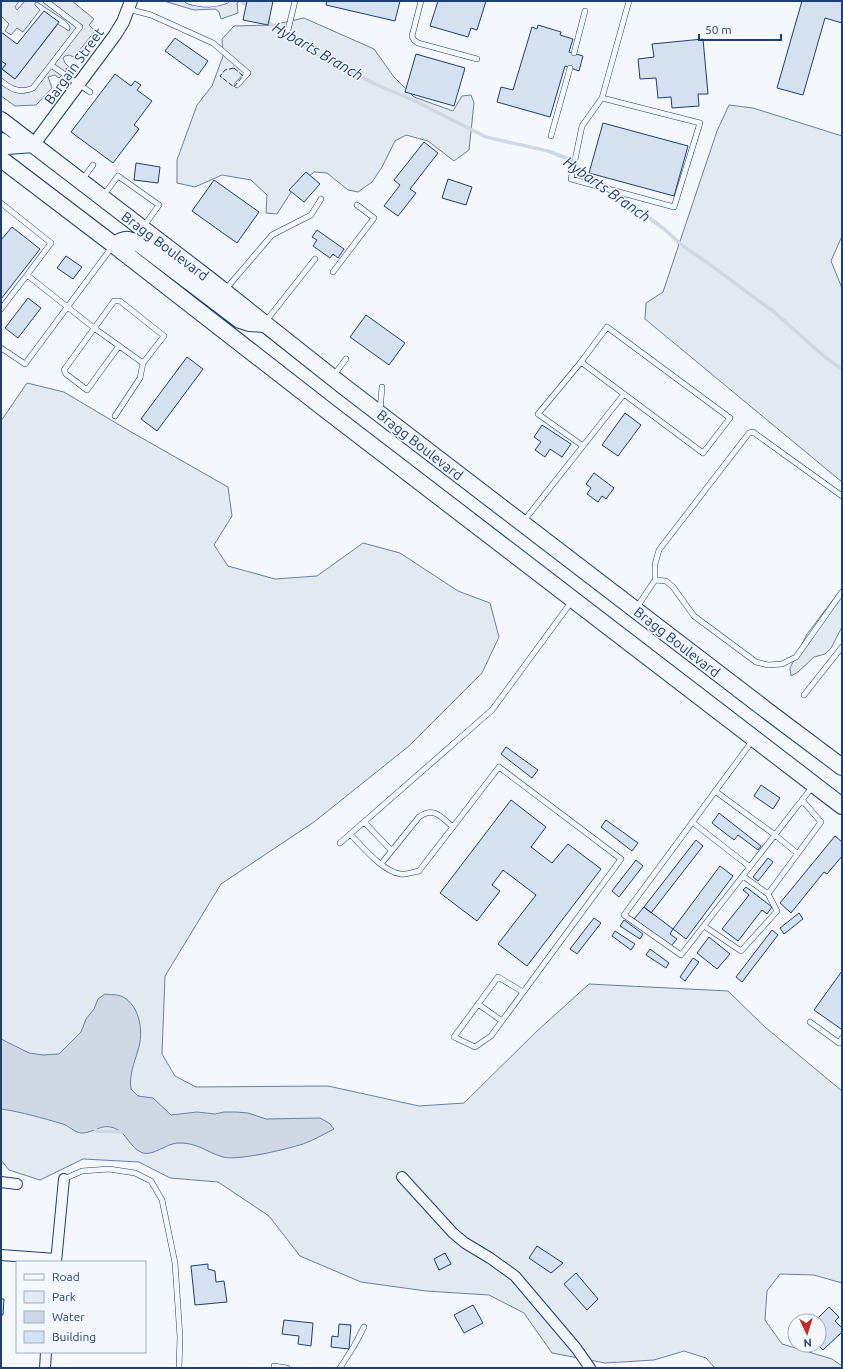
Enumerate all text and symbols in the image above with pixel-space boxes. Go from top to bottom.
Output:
scale bar [699,16,781,42]
water label: Hybarts Branch [270,18,366,84]
text: 50 m [705,23,732,36]
street label: Bargain Street [41,24,107,107]
water label: Hybarts Branch [560,153,654,225]
street label: Bragg Boulevard [118,208,212,284]
street label: Bragg Boulevard [374,406,466,484]
street label: Bragg Boulevard [631,603,723,681]
legend [16,1261,146,1353]
text: Road [52,1270,80,1283]
text: Park [52,1290,76,1303]
text: Water [52,1310,85,1323]
north arrow [787,1313,827,1353]
text: Building [52,1330,96,1343]
text: N [803,1337,812,1349]

